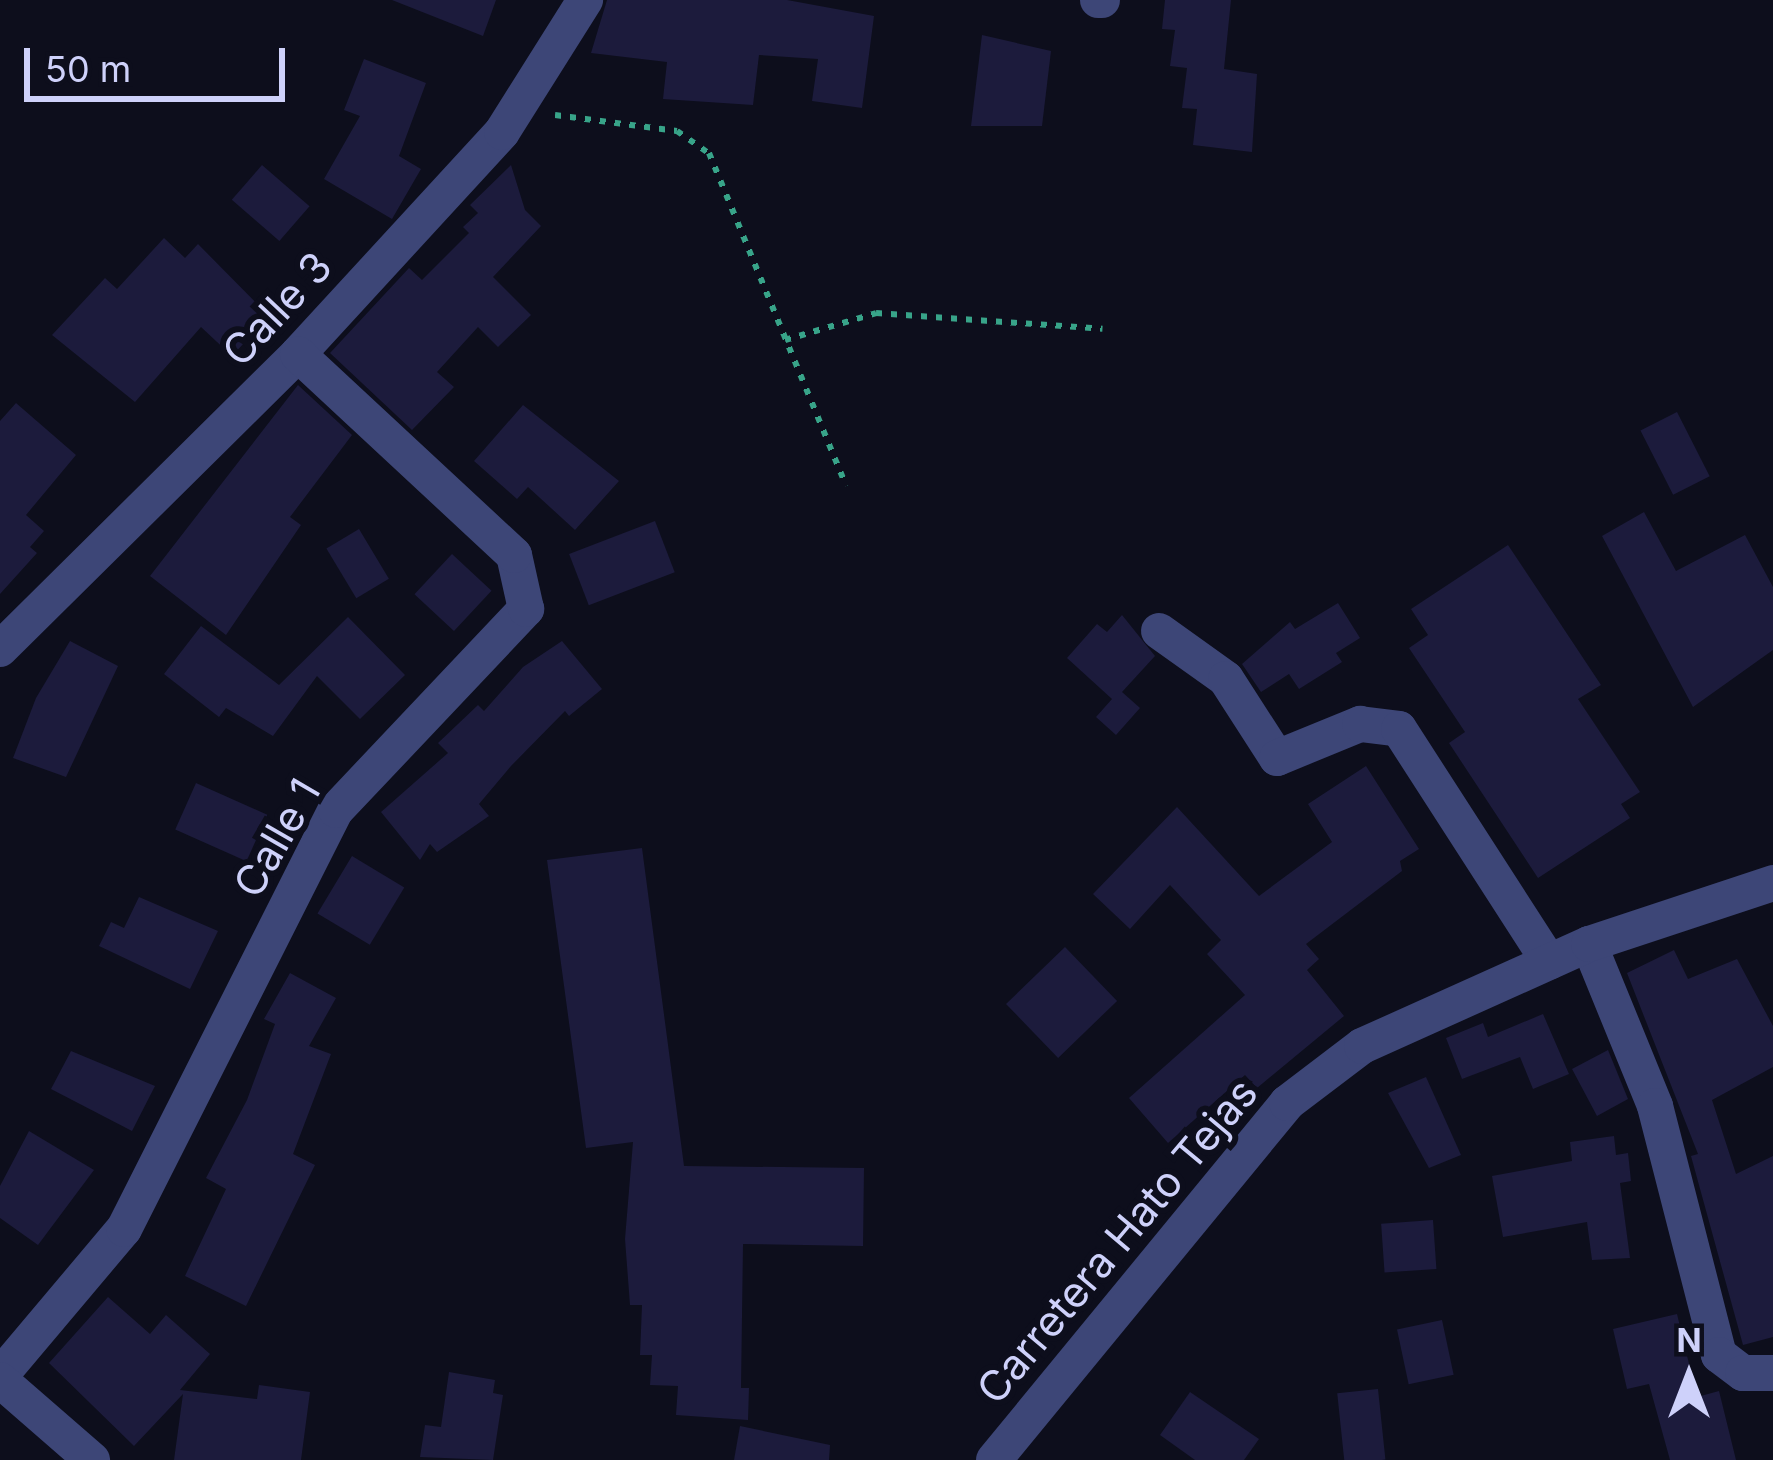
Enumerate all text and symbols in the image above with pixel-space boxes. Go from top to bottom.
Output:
scale bar [30,24,291,98]
text: 50 m [45,47,131,91]
street label: Calle 3 [212,242,342,376]
street label: Calle 1 [223,770,331,906]
street label: Carretera Hato Tejas [966,1068,1268,1414]
north arrow [1629,1316,1749,1436]
text: N [1676,1320,1702,1360]

